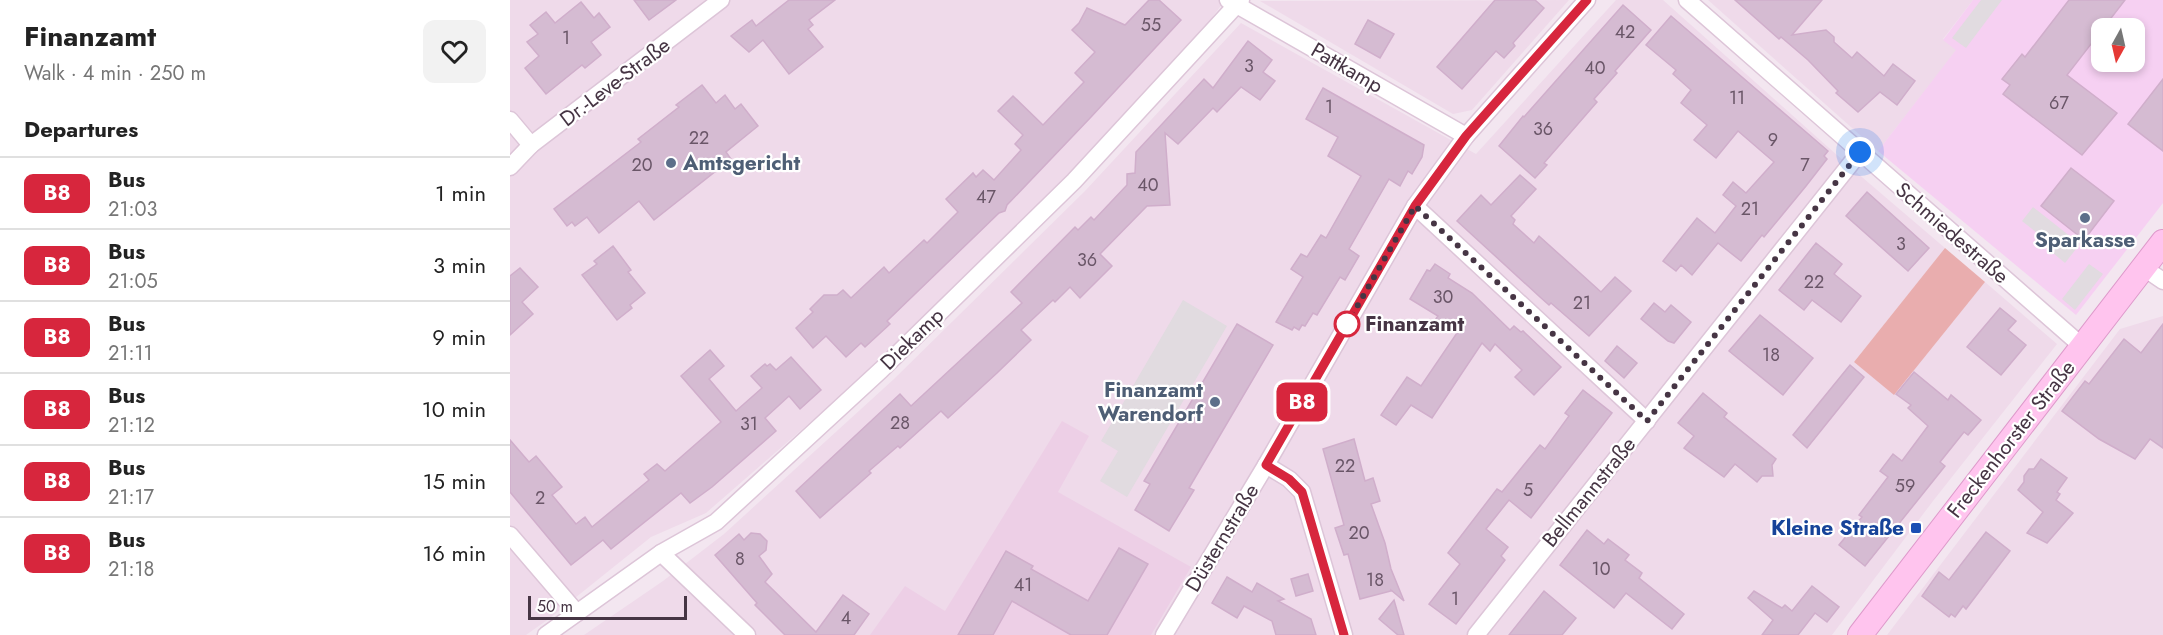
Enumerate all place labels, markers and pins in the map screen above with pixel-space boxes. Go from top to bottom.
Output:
place label: Amtsgericht [682,148,801,178]
marker: Amtsgericht [664,156,678,170]
marker: Sparkasse [2078,211,2092,225]
place label: Sparkasse [2035,225,2135,255]
place label: Finanzamt [1365,309,1464,339]
marker: Finanzamt [1334,311,1360,337]
place label: Finanzamt Warendorf [1098,375,1204,429]
marker: Finanzamt Warendorf [1208,395,1222,409]
place label: Kleine Straße [1771,513,1904,543]
marker: Kleine Straße [1909,521,1923,535]

